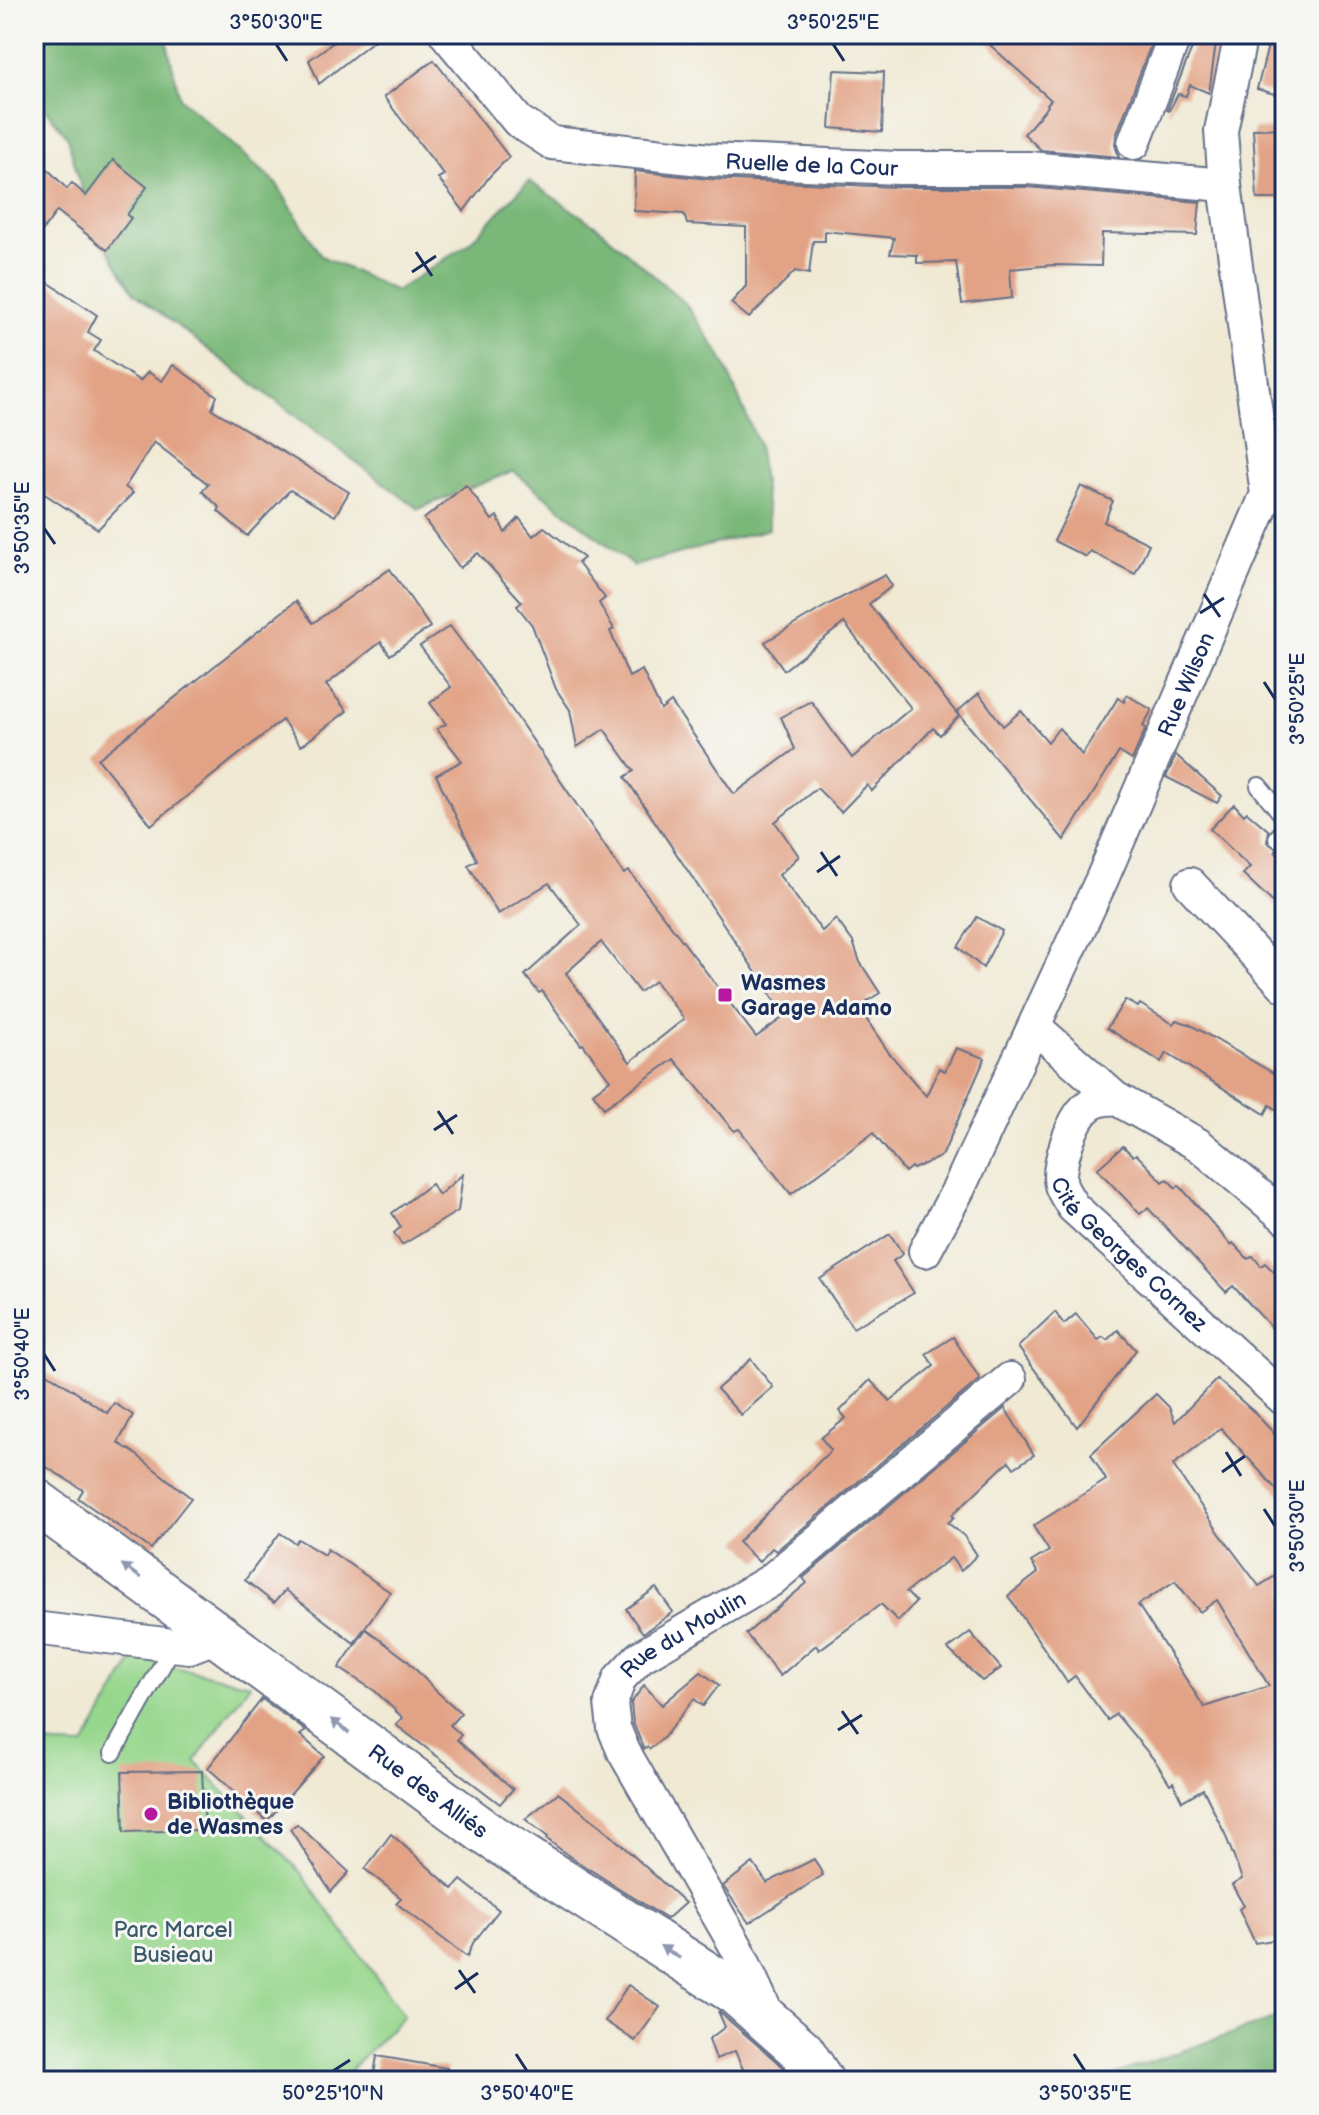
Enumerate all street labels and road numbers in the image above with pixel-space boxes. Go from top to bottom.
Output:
street label: Ruelle de la Cour [725,149,899,183]
street label: Rue Wilson [1153,629,1221,741]
street label: Cité Georges Cornez [1044,1174,1213,1338]
street label: Rue du Moulin [615,1586,751,1684]
street label: Rue des Alliés [362,1739,493,1845]

